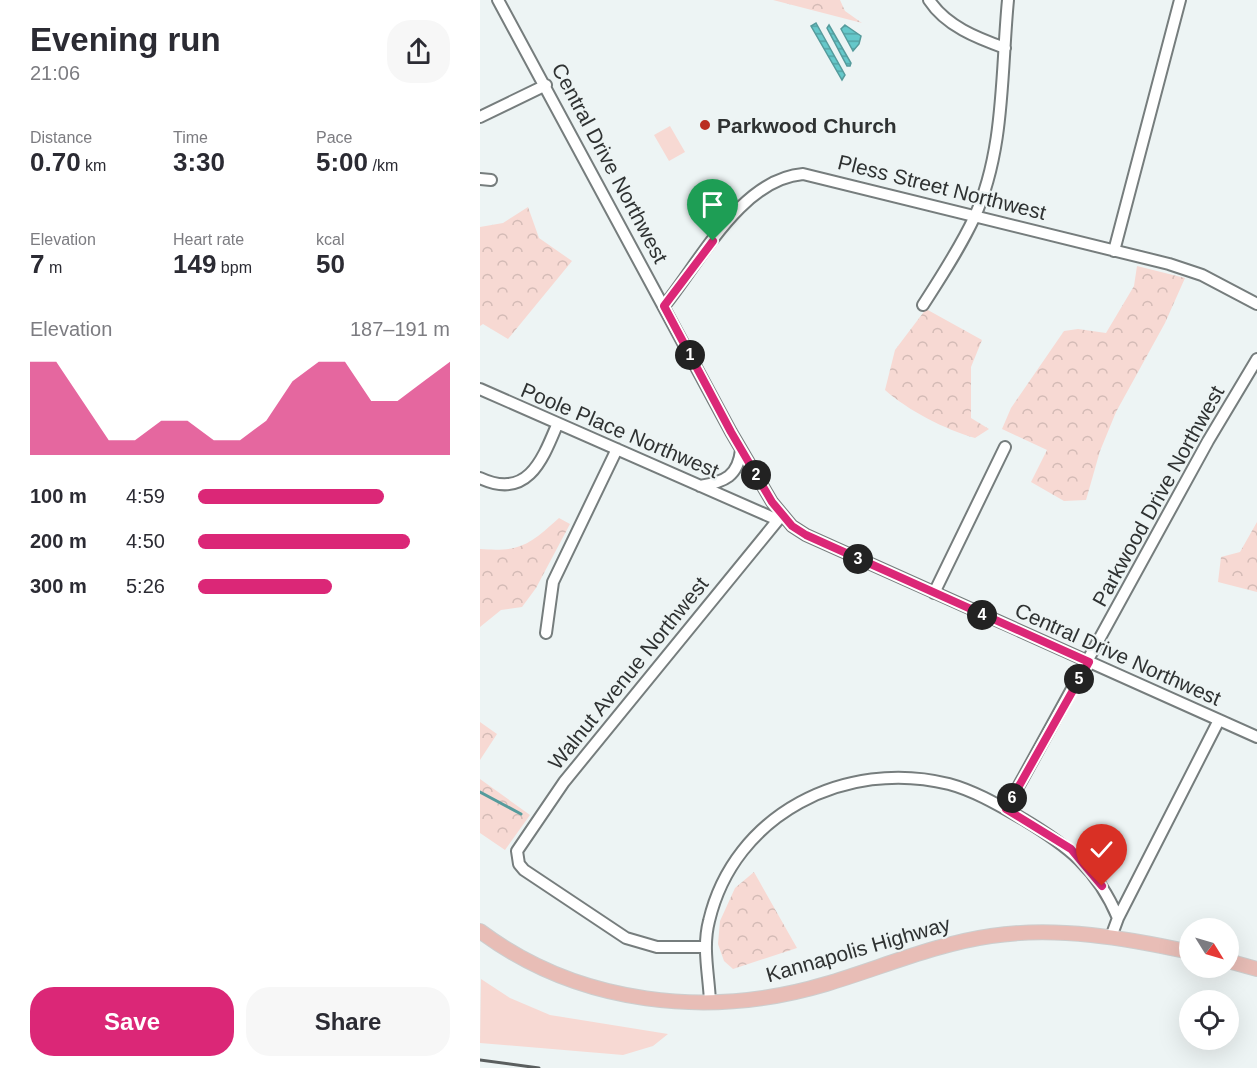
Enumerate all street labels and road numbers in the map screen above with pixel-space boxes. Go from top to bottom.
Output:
street label: Central Drive Northwest [548,59,673,267]
street label: Pless Street Northwest [836,150,1049,224]
street label: Poole Place Northwest [518,378,722,482]
street label: Parkwood Drive Northwest [1088,382,1228,610]
street label: Walnut Avenue Northwest [543,572,713,774]
street label: Central Drive Northwest [1012,598,1225,710]
street label: Kannapolis Highway [763,912,953,986]

